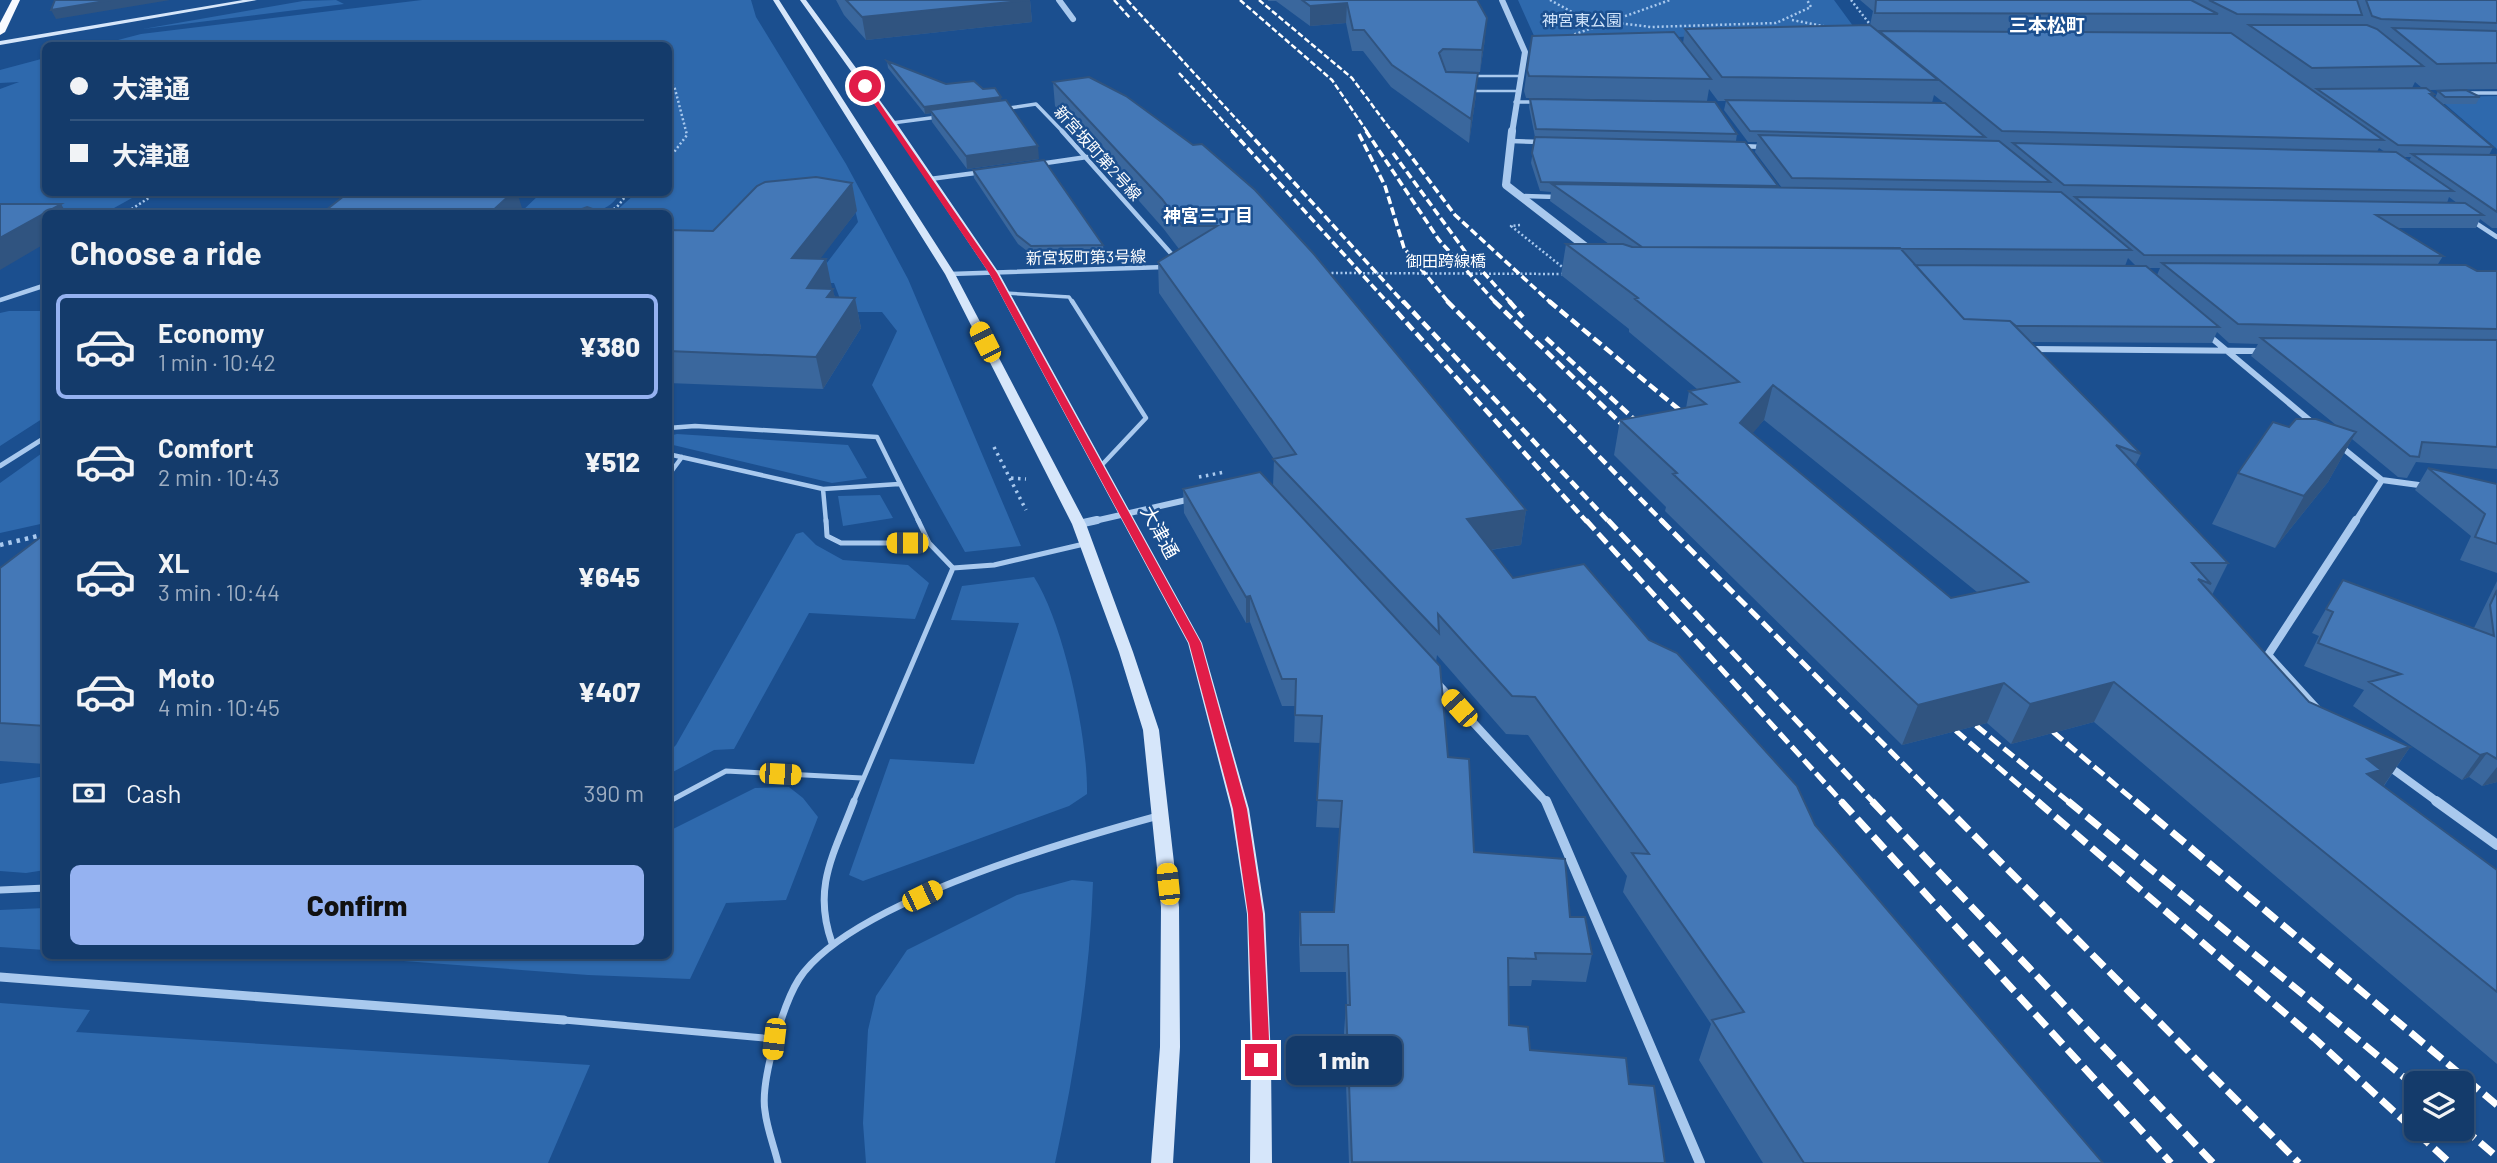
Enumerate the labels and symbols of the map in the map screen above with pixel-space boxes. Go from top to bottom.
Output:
park label: 神宮東公園 [1542,10,1622,29]
district label: 三本松町 [2009,13,2085,36]
route start [849,70,881,102]
street label: 新宮坂町第2号線 [1051,102,1146,204]
district label: 神宮三丁目 [1163,204,1253,226]
street label: 新宮坂町第3号線 [1026,246,1146,267]
street label: 御田跨線橋 [1406,251,1486,270]
car [967,319,1004,365]
street label: 大津通 [1137,501,1184,562]
car [887,533,929,554]
car [1438,685,1481,731]
car [759,762,802,786]
car [1156,862,1181,906]
car [899,877,946,915]
car [762,1017,787,1061]
callout: 1 min [1286,1036,1401,1084]
route end [1245,1044,1277,1076]

